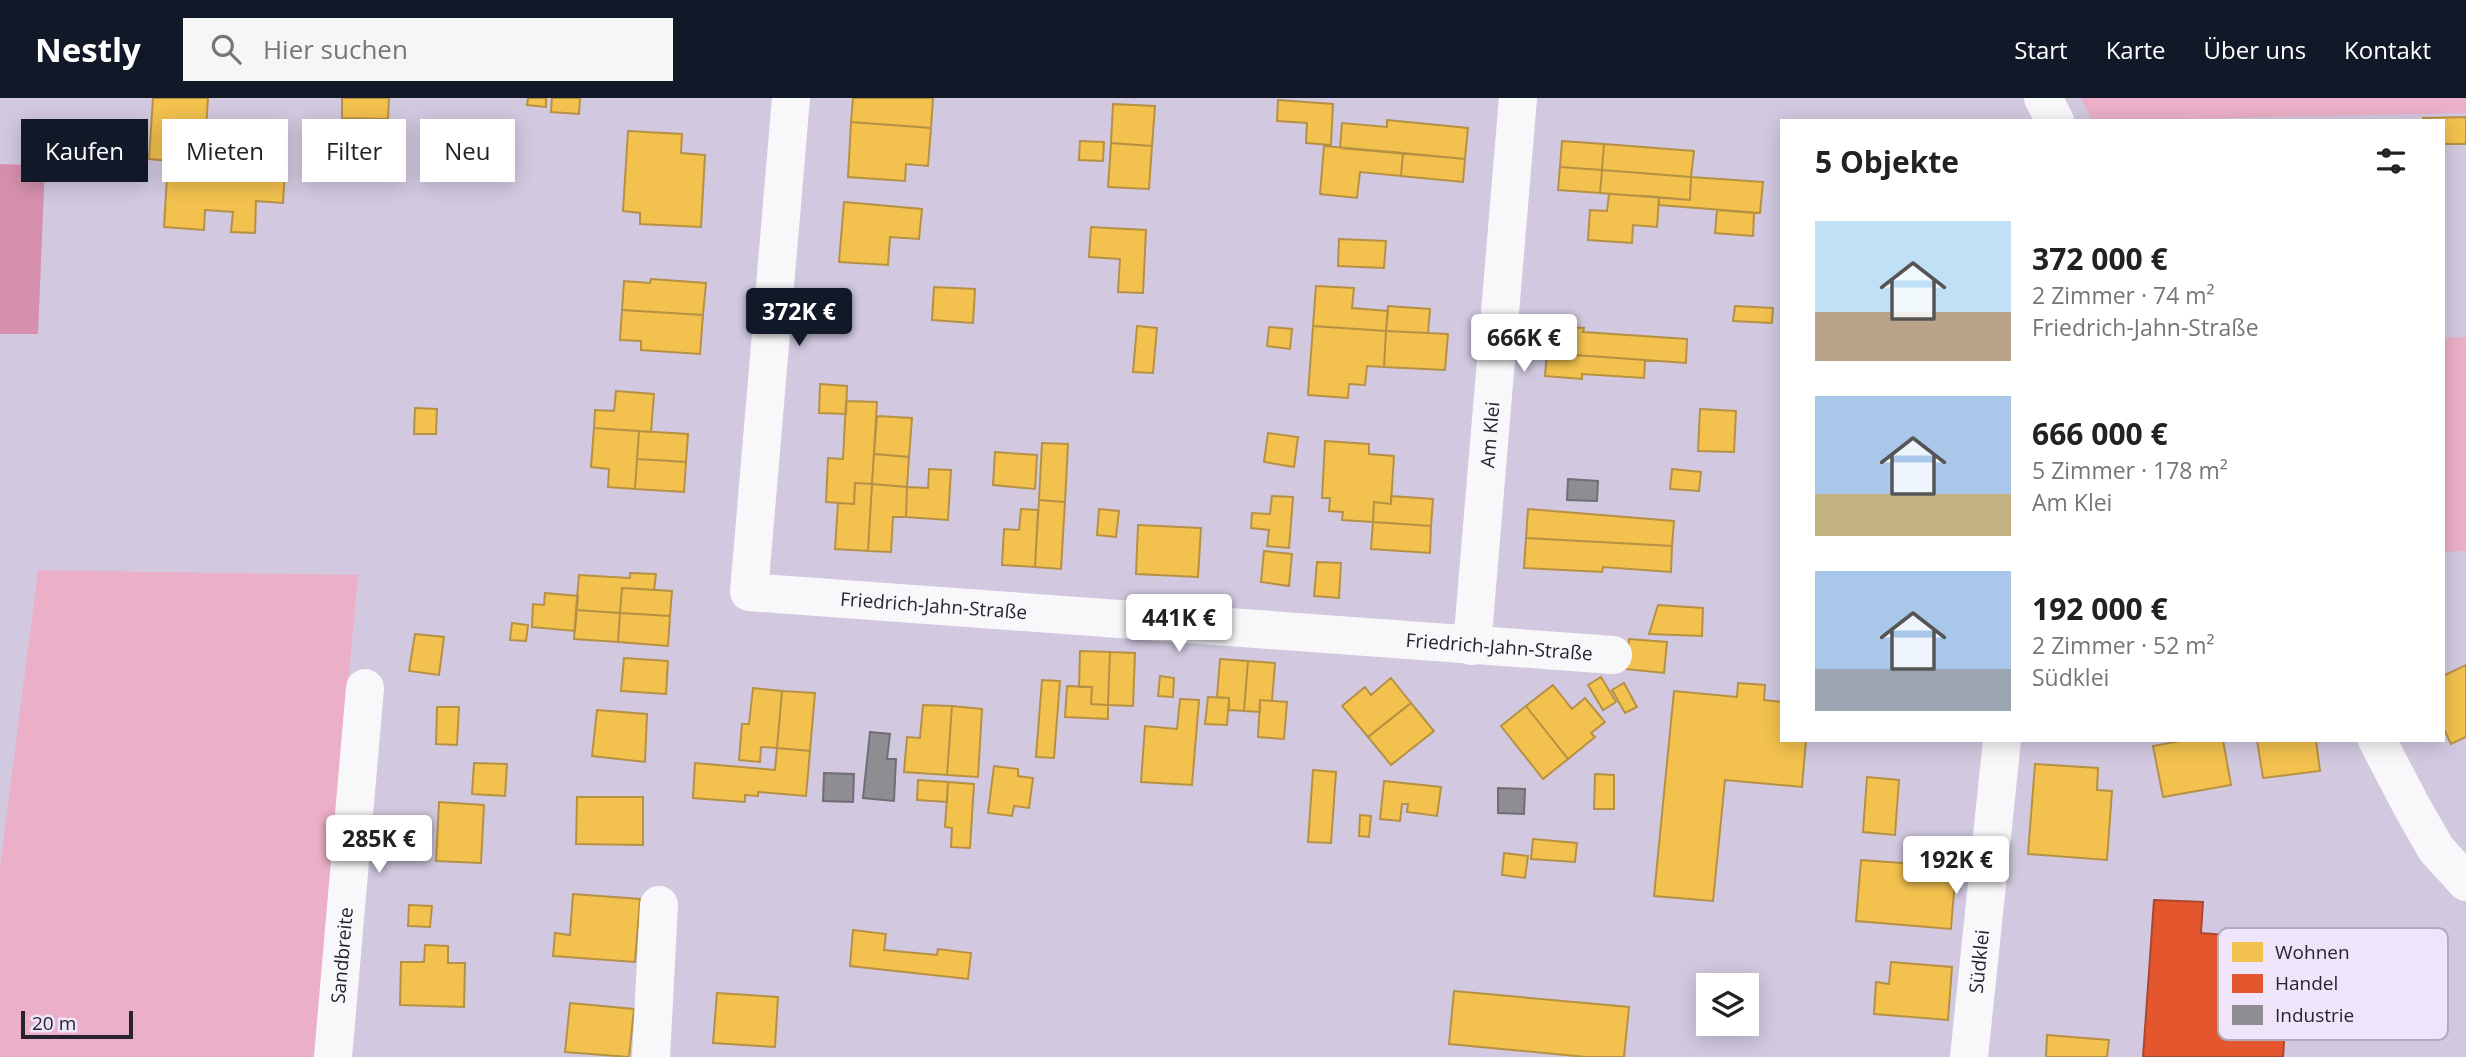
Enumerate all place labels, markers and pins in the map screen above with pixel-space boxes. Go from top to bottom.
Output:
pin: 372K € [742,288,856,348]
pin: 666K € [1467,314,1581,374]
pin: 441K € [1122,594,1236,654]
pin: 285K € [322,816,436,875]
pin: 192K € [1899,836,2013,896]

